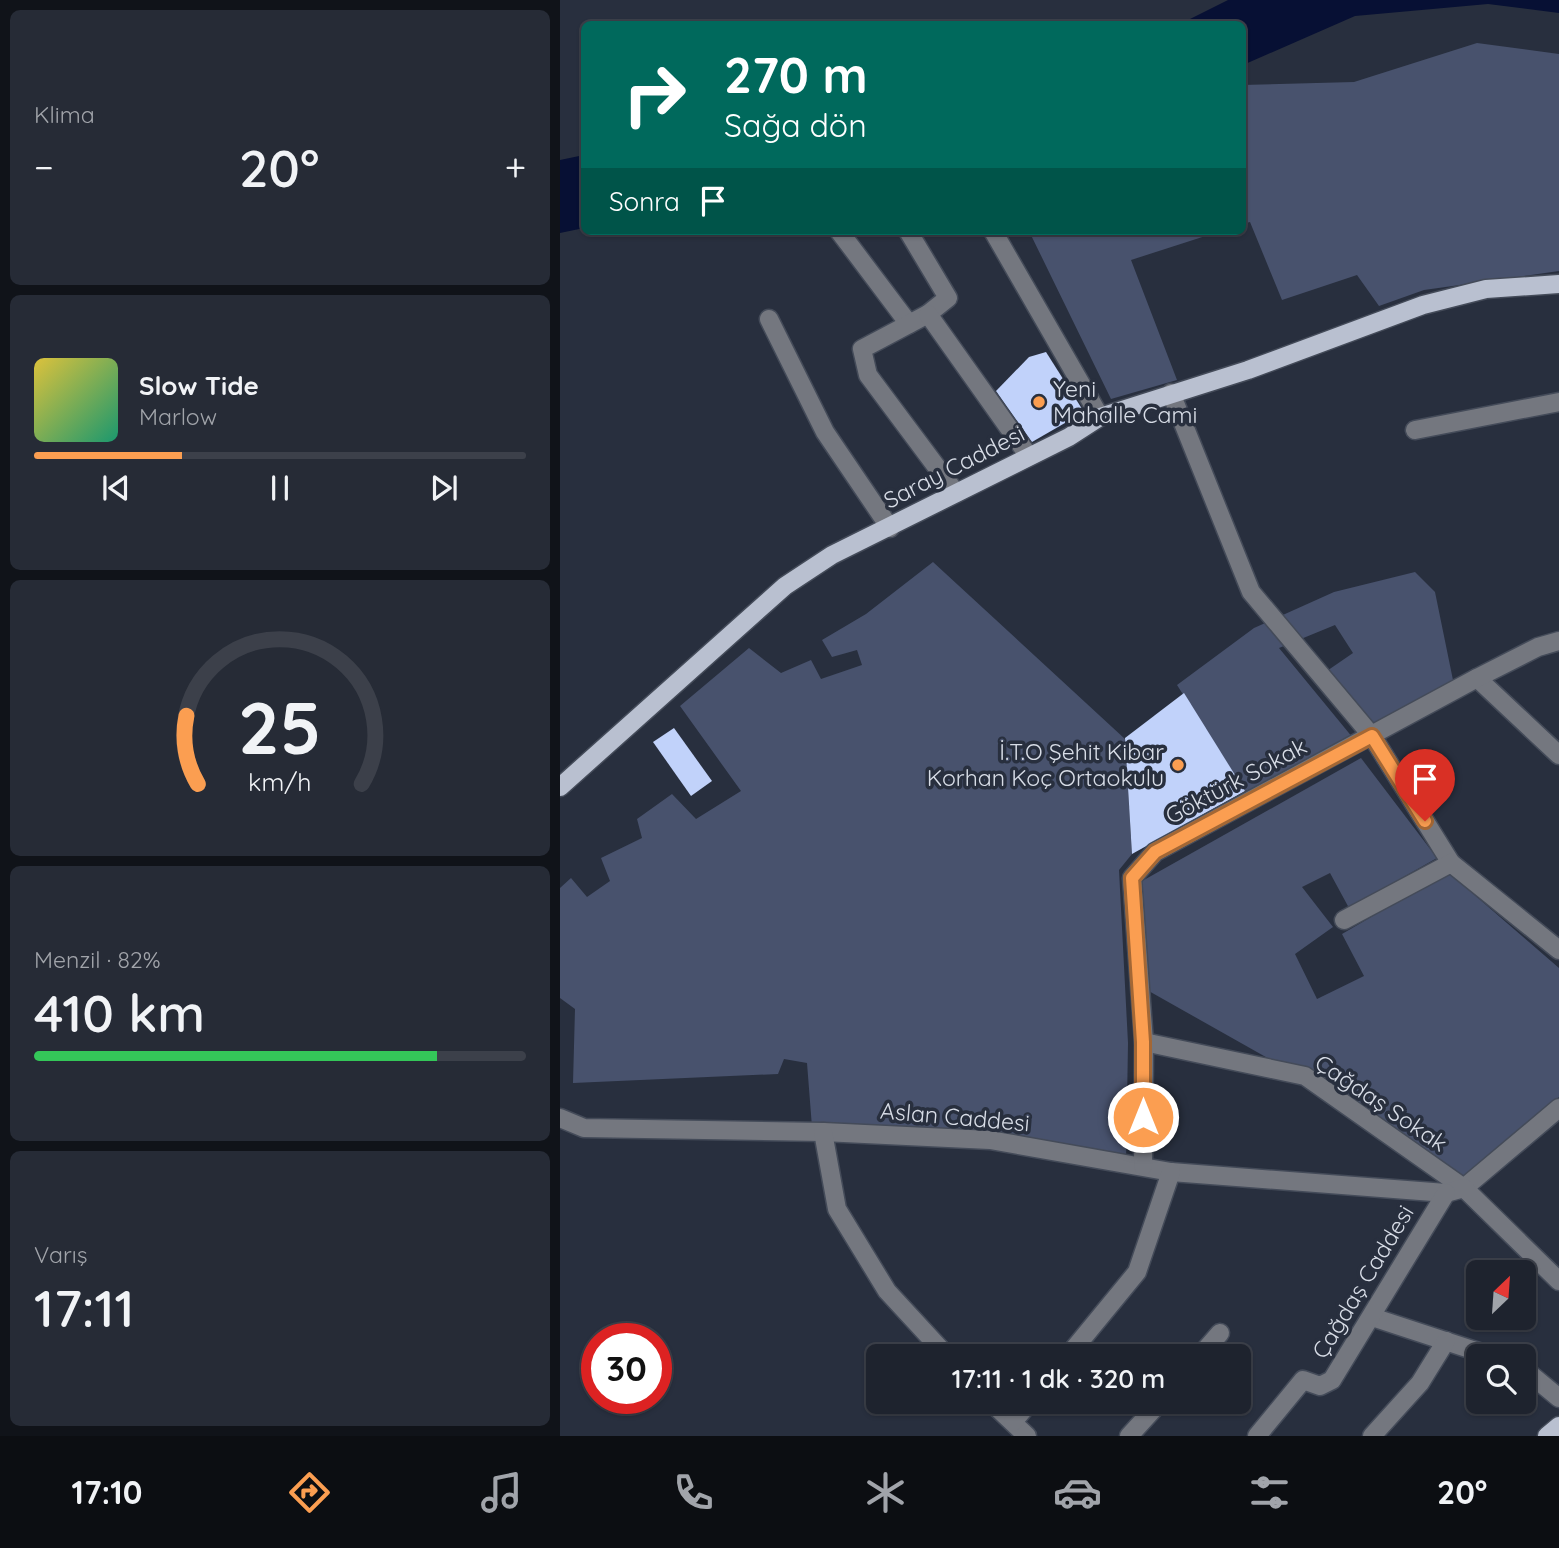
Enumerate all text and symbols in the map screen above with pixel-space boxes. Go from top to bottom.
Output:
text: 270 m [724,44,868,105]
icon: right [609,49,700,140]
text: Klima [34,100,95,129]
text: Sağa dön [724,105,867,145]
text: 20° [239,135,319,200]
text: − [34,143,54,191]
text: + [505,143,526,191]
icon: arrive [694,182,732,220]
text: Sonra [609,185,680,218]
text: Slow Tide [139,369,259,402]
place label: Yeni Mahalle Cami [1053,374,1197,429]
marker: Yeni Mahalle Cami [1031,394,1047,410]
text: Marlow [139,402,217,431]
street label: Saray Caddesi [878,419,1029,514]
icon: previous [97,469,135,507]
icon: pause [261,469,299,507]
icon: next [425,469,463,507]
text: 25 [238,681,322,772]
street label: Göktürk Sokak [1160,731,1311,830]
place label: İ.T.O Şehit Kibar Korhan Koç Ortaokulu [927,737,1164,792]
pin [1395,749,1455,821]
marker: İ.T.O Şehit Kibar Korhan Koç Ortaokulu [1170,757,1186,773]
icon: arrive [1406,760,1444,798]
text: km/h [248,766,312,797]
text: Menzil · 82% [34,945,161,974]
text: 410 km [34,980,205,1045]
street label: Çağdaş Sokak [1310,1048,1453,1158]
position arrow [1106,1080,1180,1154]
street label: Aslan Caddesi [879,1096,1031,1137]
street label: Çağdaş Caddesi [1305,1200,1420,1364]
text: Varış [34,1240,88,1269]
north arrow [1466,1260,1536,1330]
map controls [1466,1260,1536,1414]
text: 17:11 [34,1275,134,1340]
speed limit sign: 30 [581,1323,672,1414]
button: search [1466,1344,1536,1414]
text: 17:11 · 1 dk · 320 m [952,1362,1165,1395]
icon: directions [285,1468,334,1517]
icon: music [477,1468,526,1517]
icon: phone [669,1468,718,1517]
icon: climate [861,1468,910,1517]
icon: car [1053,1468,1102,1517]
icon: filters [1245,1468,1294,1517]
text: 17:10 [71,1472,142,1512]
text: 20° [1437,1472,1487,1512]

